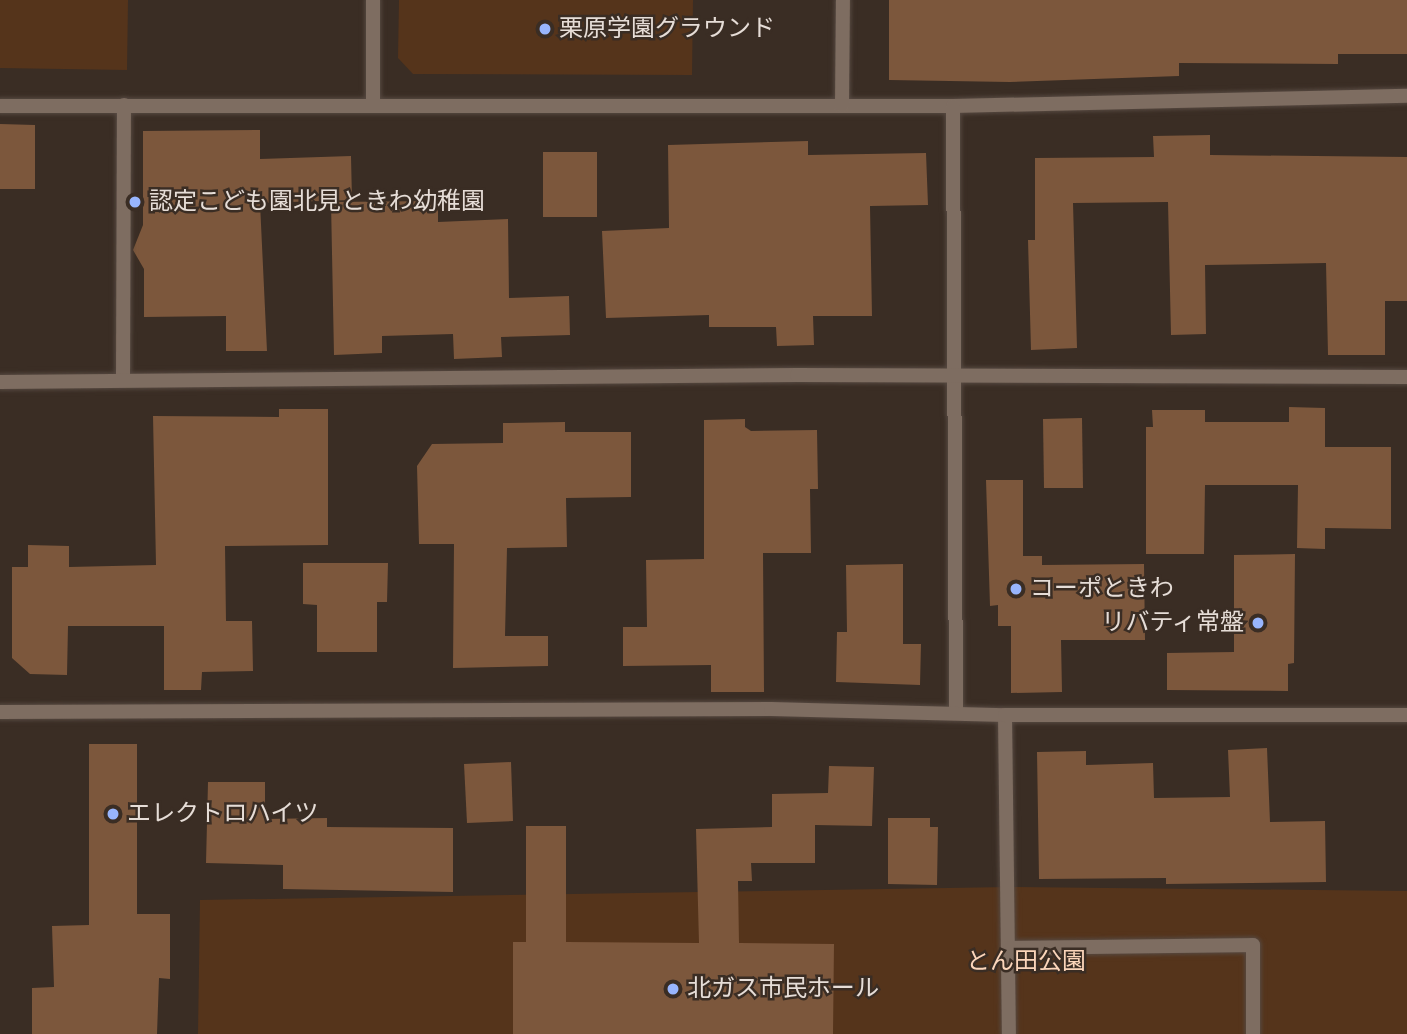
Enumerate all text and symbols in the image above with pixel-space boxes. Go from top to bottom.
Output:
place label: 栗原学園グラウンド [559,15,775,43]
marker: 栗原学園グラウンド [537,21,553,37]
place label: 認定こども園北見ときわ幼稚園 [149,188,485,216]
marker: 認定こども園北見ときわ幼稚園 [127,194,143,210]
place label: コーポときわ [1030,575,1174,603]
marker: コーポときわ [1008,581,1024,597]
place label: リバティ常盤 [1100,609,1244,637]
marker: リバティ常盤 [1250,615,1266,631]
place label: エレクトロハイツ [127,800,319,828]
marker: エレクトロハイツ [105,806,121,822]
park label: とん田公園 [966,948,1086,976]
place label: 北ガス市民ホール [687,975,879,1003]
marker: 北ガス市民ホール [665,981,681,997]

